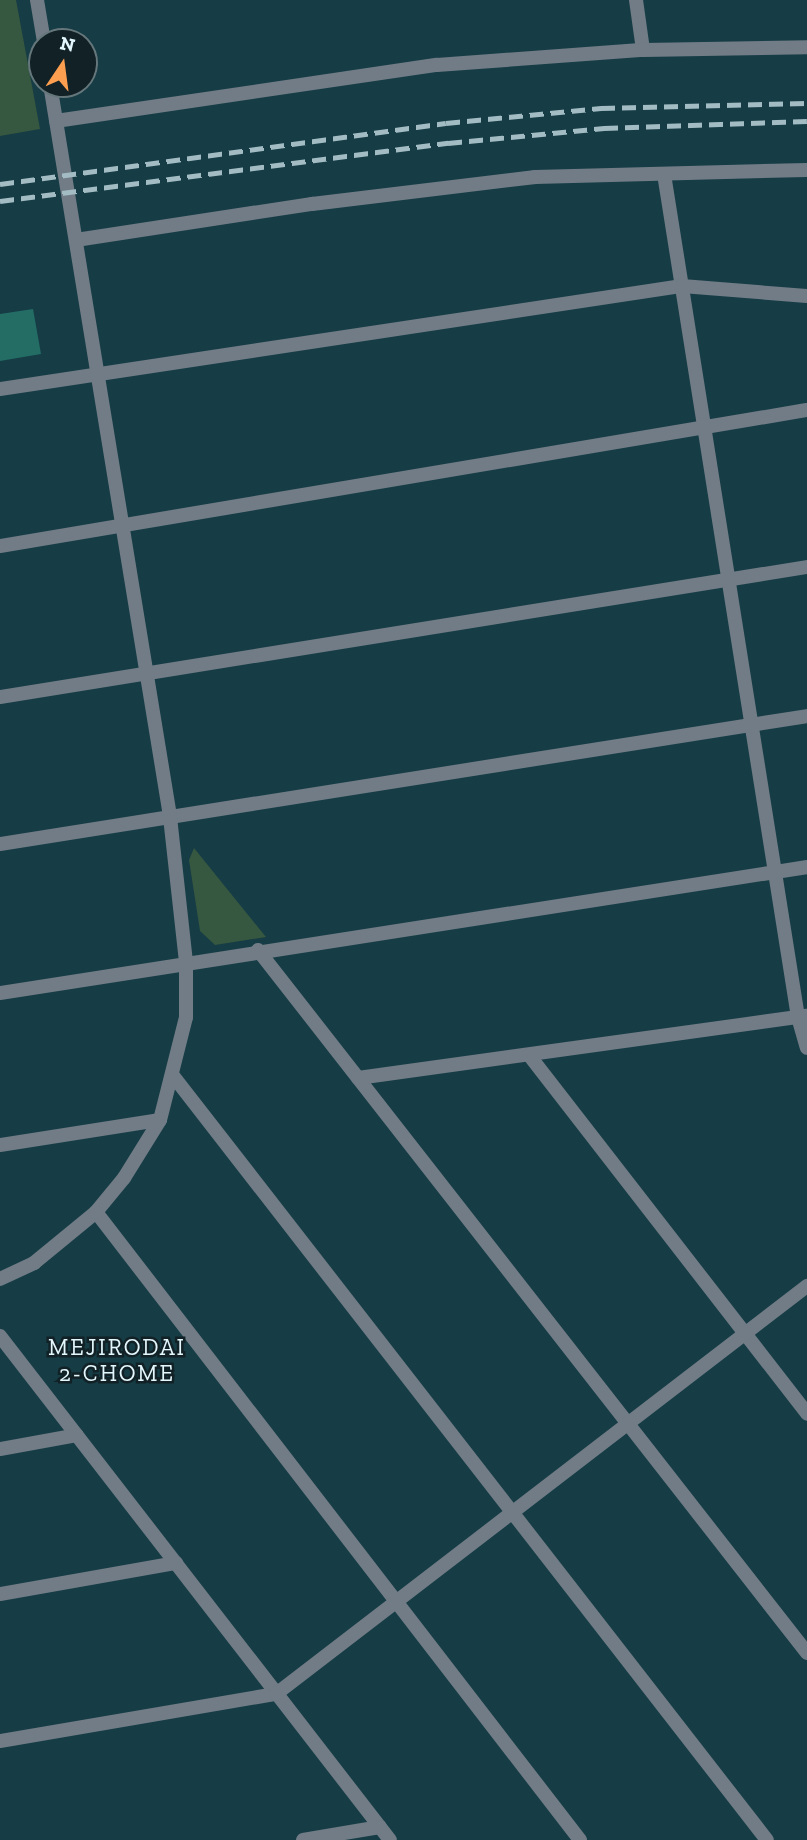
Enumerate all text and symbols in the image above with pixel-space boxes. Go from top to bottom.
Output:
north arrow [28,28,98,98]
text: N [58,31,77,57]
district label: MEJIRODAI 2-CHOME [49,1333,185,1387]

